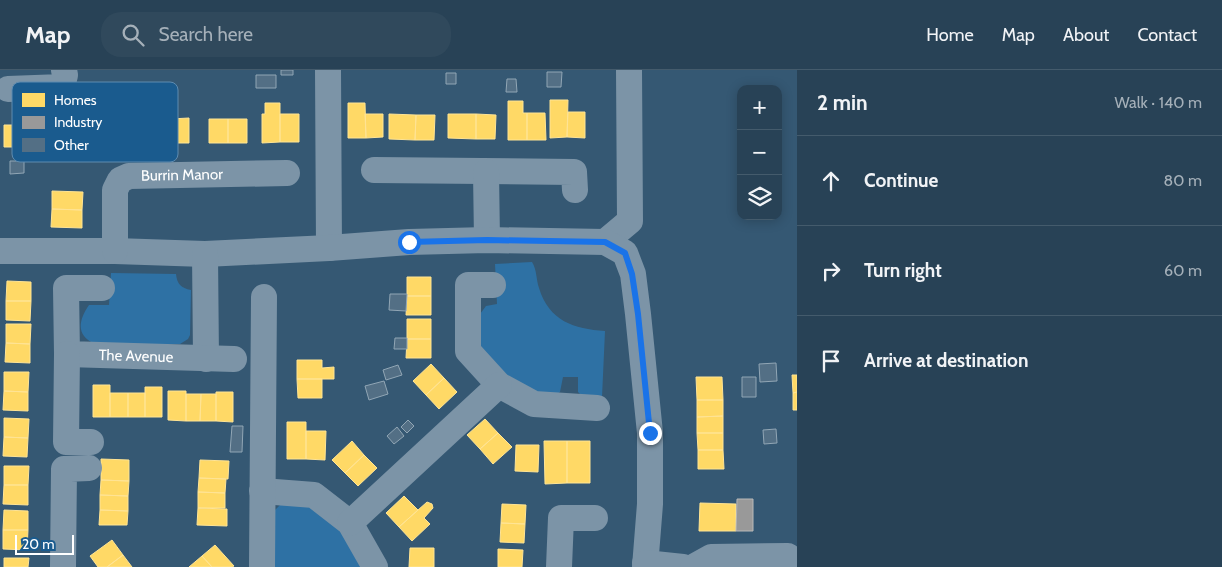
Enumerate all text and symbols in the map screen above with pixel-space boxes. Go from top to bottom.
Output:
search box [101,12,451,57]
text: Map [25,20,71,49]
icon: search [119,21,147,49]
text: Search here [159,23,253,46]
text: Home [926,24,974,46]
text: Map [1002,24,1035,46]
text: About [1063,24,1109,46]
text: Contact [1137,24,1197,46]
legend [12,82,178,162]
map controls [737,85,782,220]
button: + [737,85,782,130]
text: 2 min [817,90,868,115]
text: Homes [54,91,97,109]
text: Walk · 140 m [1115,93,1202,112]
text: Industry [54,113,102,131]
button: − [737,130,782,175]
text: Other [54,136,89,154]
street label: Burrin Manor [141,165,223,185]
icon: ahead [817,167,845,195]
text: Continue [864,169,938,192]
text: 80 m [1164,171,1202,190]
button: layers [737,175,782,220]
route start [398,231,421,254]
icon: right [817,257,845,285]
text: Turn right [864,259,942,282]
text: 60 m [1164,261,1202,280]
street label: The Avenue [98,346,174,366]
icon: arrive [817,347,845,375]
text: Arrive at destination [864,349,1028,372]
route end [639,422,662,445]
scale bar [15,532,74,555]
text: 20 m [22,535,55,553]

